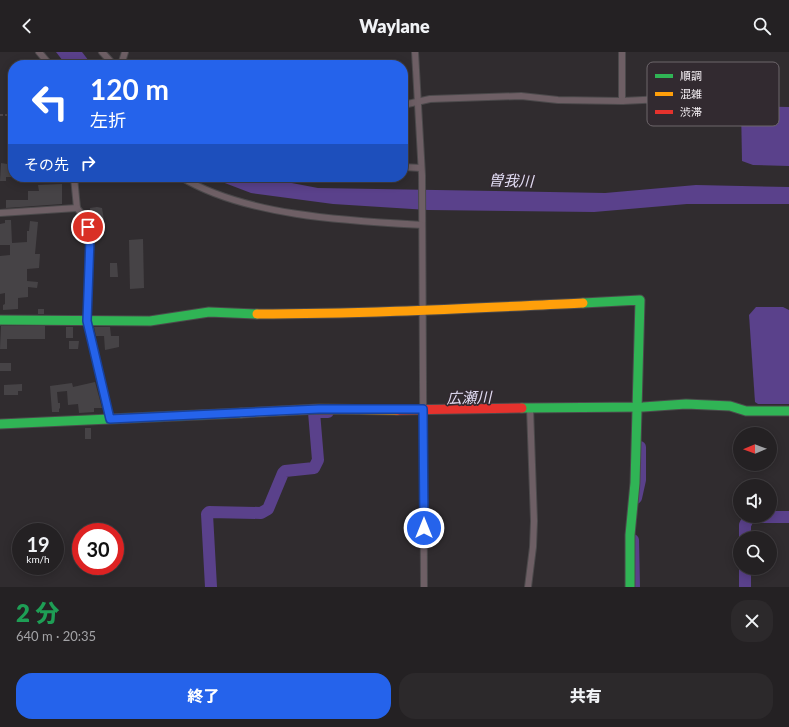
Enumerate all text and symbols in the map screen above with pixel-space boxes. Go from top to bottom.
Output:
icon: back [16,15,38,37]
text: Waylane [359,15,430,37]
icon: search [751,15,773,37]
legend [647,62,779,126]
text: 順調 [680,69,702,82]
text: 120 m [90,72,169,106]
icon: left [24,76,76,128]
text: 混雑 [680,87,702,100]
text: 渋滞 [680,105,702,118]
text: 左折 [90,109,126,131]
icon: right [77,152,99,174]
text: その先 [24,155,69,173]
water label: 曽我川 [488,170,536,190]
pin [71,210,105,244]
icon: arrive [77,216,99,238]
water label: 広瀬川 [446,388,494,406]
north arrow [733,427,777,471]
map controls [733,427,777,575]
button: sound [733,479,777,523]
position arrow [403,507,445,549]
speed limit sign: 30 [72,523,124,575]
button: search [733,531,777,575]
text: 19 [26,532,50,556]
text: km/h [26,553,50,565]
text: 2 分 [16,598,59,627]
button: close [731,600,773,642]
text: 640 m · 20:35 [16,628,96,644]
button: 終了 [16,673,391,719]
button: 共有 [399,673,773,719]

